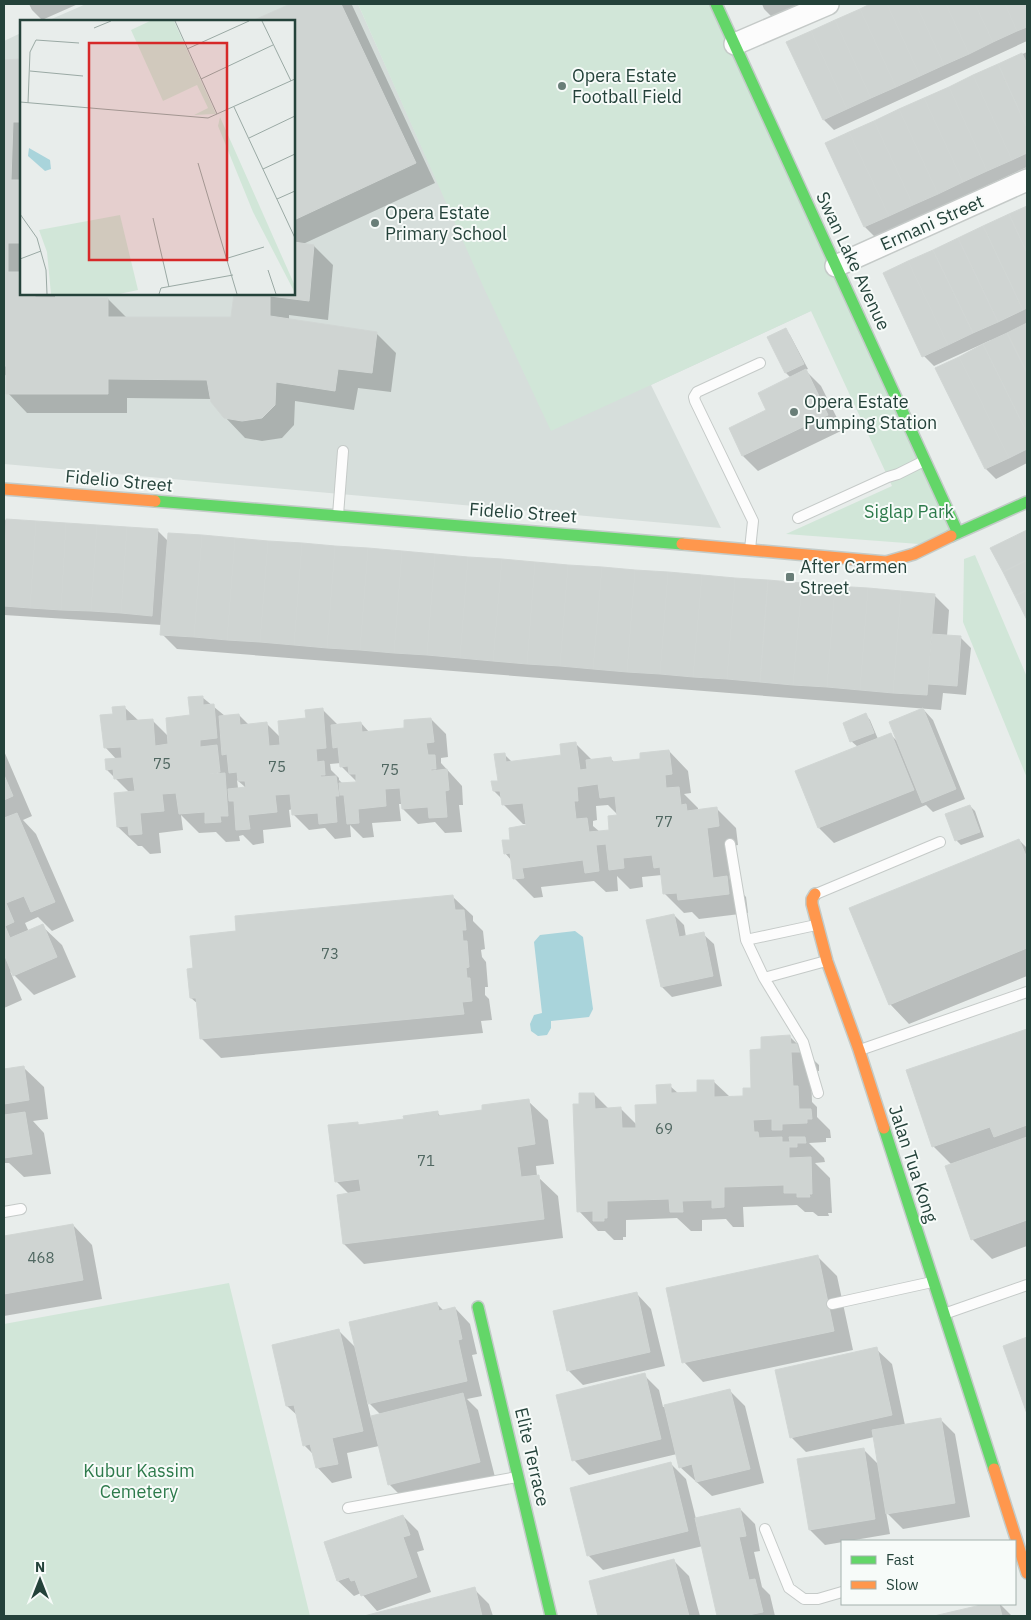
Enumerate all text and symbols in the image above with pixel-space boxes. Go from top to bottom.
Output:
inset map [20,20,295,295]
place label: Opera Estate Football Field [572,64,682,108]
marker: Opera Estate Football Field [556,80,568,92]
street label: Swan Lake Avenue [811,188,896,334]
street label: Ermani Street [877,190,987,256]
place label: Opera Estate Primary School [385,201,507,245]
marker: Opera Estate Primary School [369,217,381,229]
place label: Opera Estate Pumping Station [804,390,937,434]
marker: Opera Estate Pumping Station [788,406,800,418]
street label: Fidelio Street [64,464,174,497]
street label: Fidelio Street [468,497,578,528]
park label: Siglap Park [864,500,955,523]
place label: After Carmen Street [800,555,908,599]
marker: After Carmen Street [784,571,796,583]
house number: 75 [153,754,171,773]
house number: 75 [268,757,286,776]
house number: 75 [381,760,399,779]
house number: 77 [655,812,673,831]
house number: 73 [321,944,339,963]
street label: Jalan Tua Kong [884,1102,943,1226]
house number: 69 [655,1119,673,1138]
house number: 71 [417,1151,435,1170]
house number: 468 [27,1248,55,1267]
street label: Elite Terrace [510,1405,555,1509]
park label: Kubur Kassim Cemetery [83,1459,195,1503]
legend [841,1540,1016,1605]
text: Fast [886,1550,914,1569]
north arrow [15,1555,65,1605]
text: N [35,1558,45,1576]
text: Slow [886,1575,919,1594]

